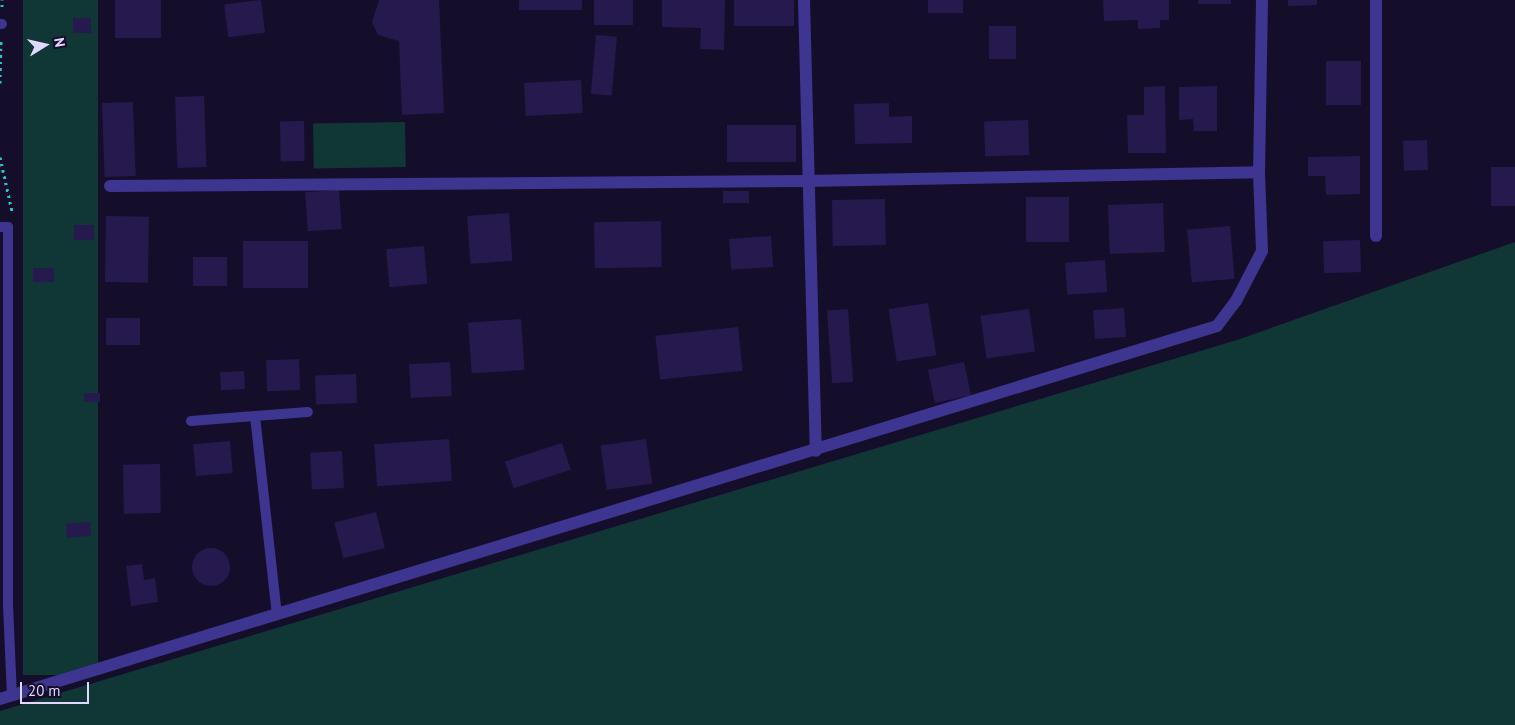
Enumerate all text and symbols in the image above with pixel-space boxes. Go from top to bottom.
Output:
north arrow [20,20,70,70]
text: N [50,36,69,48]
scale bar [22,672,91,704]
text: 20 m [28,681,61,700]

